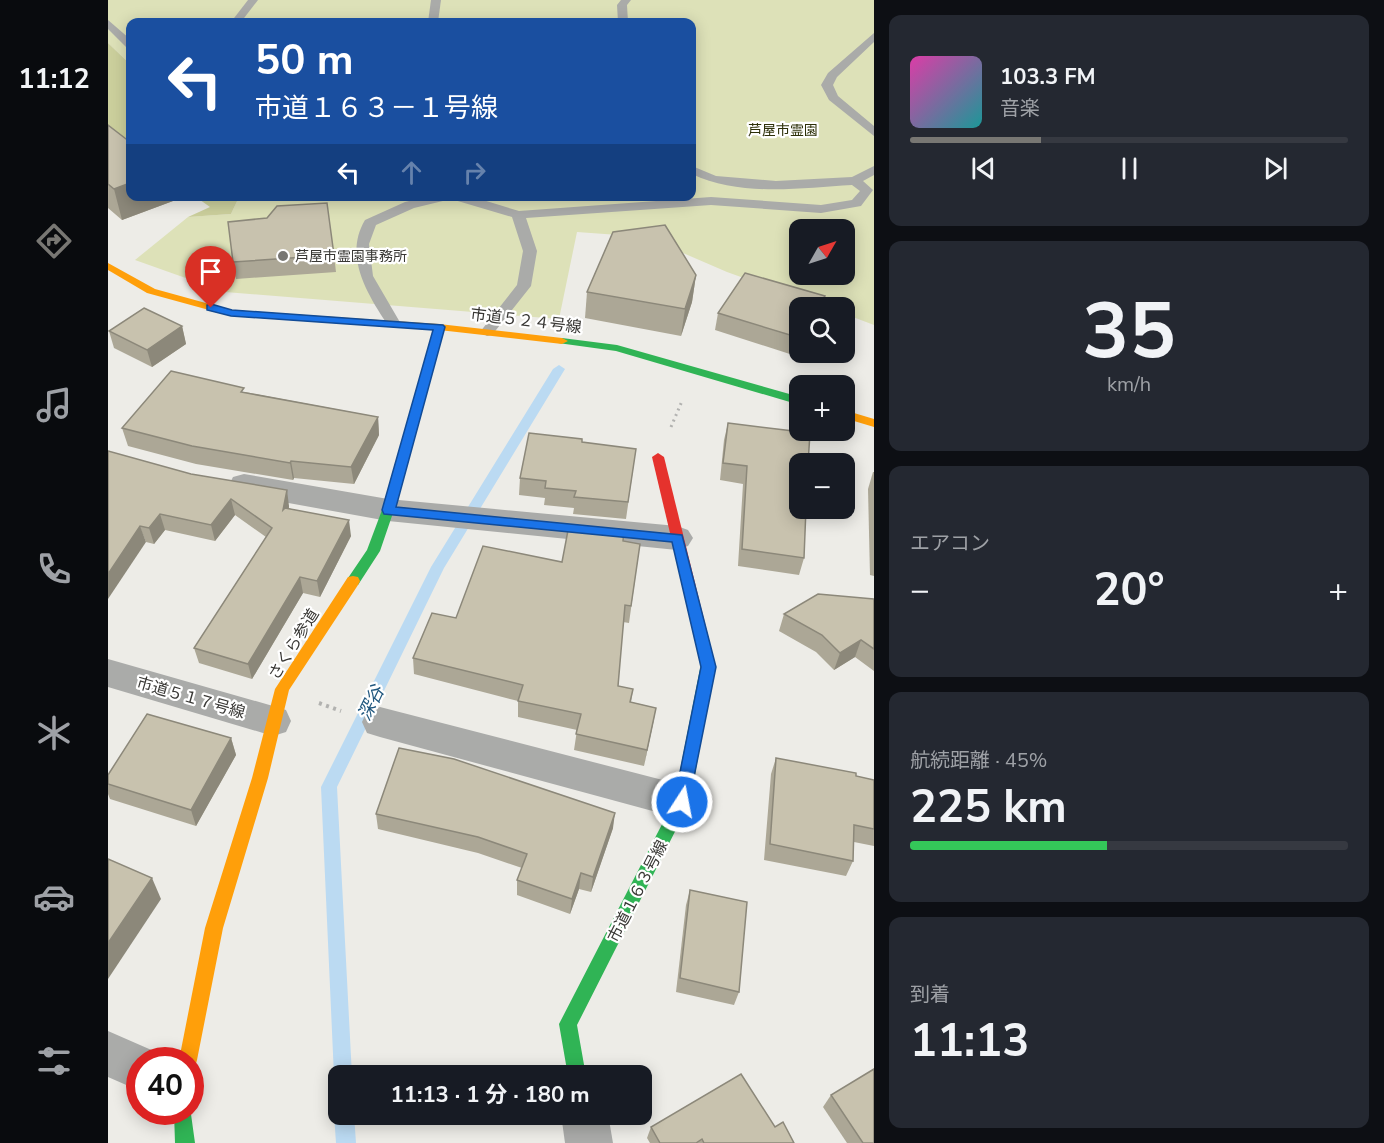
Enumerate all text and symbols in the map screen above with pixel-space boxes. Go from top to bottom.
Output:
text: 50 m [255,32,354,89]
icon: left [156,42,234,120]
text: 11:12 [18,61,90,98]
text: 103.3 FM [1000,62,1096,92]
text: 市道１６３－１号線 [255,90,498,127]
text: 音楽 [1000,95,1040,122]
park label: 芦屋市霊園 [748,121,818,140]
icon: previous [967,152,1000,185]
icon: pause [1113,152,1146,185]
icon: next [1259,152,1292,185]
icon: left [332,156,365,189]
icon: ahead [395,156,428,189]
icon: right [458,156,491,189]
north arrow [789,219,855,285]
map controls [789,219,855,519]
icon: directions [33,220,75,262]
pin [185,246,236,308]
place label: 芦屋市霊園事務所 [295,247,407,266]
marker: 芦屋市霊園事務所 [276,249,290,263]
icon: arrive [194,255,227,288]
text: 35 [1082,278,1176,385]
button: search [789,297,855,363]
street label: 市道５２４号線 [469,303,583,339]
text: km/h [1107,371,1151,398]
button: + [789,375,855,441]
icon: music [33,384,75,426]
button: − [789,453,855,519]
text: エアコン [910,530,990,557]
icon: phone [33,548,75,590]
text: 20° [1093,560,1165,621]
text: − [910,568,930,613]
text: + [1328,568,1348,613]
street label: さくら参道 [263,605,324,684]
street label: 市道５１７号線 [134,672,248,724]
water label: 深谷 [352,680,391,724]
icon: climate [33,712,75,754]
text: 航続距離 · 45% [910,747,1047,774]
position arrow [650,770,714,834]
text: 225 km [910,777,1067,838]
street label: 市道１６３号線 [603,837,673,946]
icon: car [33,876,75,918]
text: 到着 [910,981,950,1008]
text: 11:13 [910,1011,1029,1072]
icon: filters [33,1040,75,1082]
speed limit sign: 40 [126,1047,204,1125]
text: 11:13 · 1 分 · 180 m [391,1080,589,1110]

